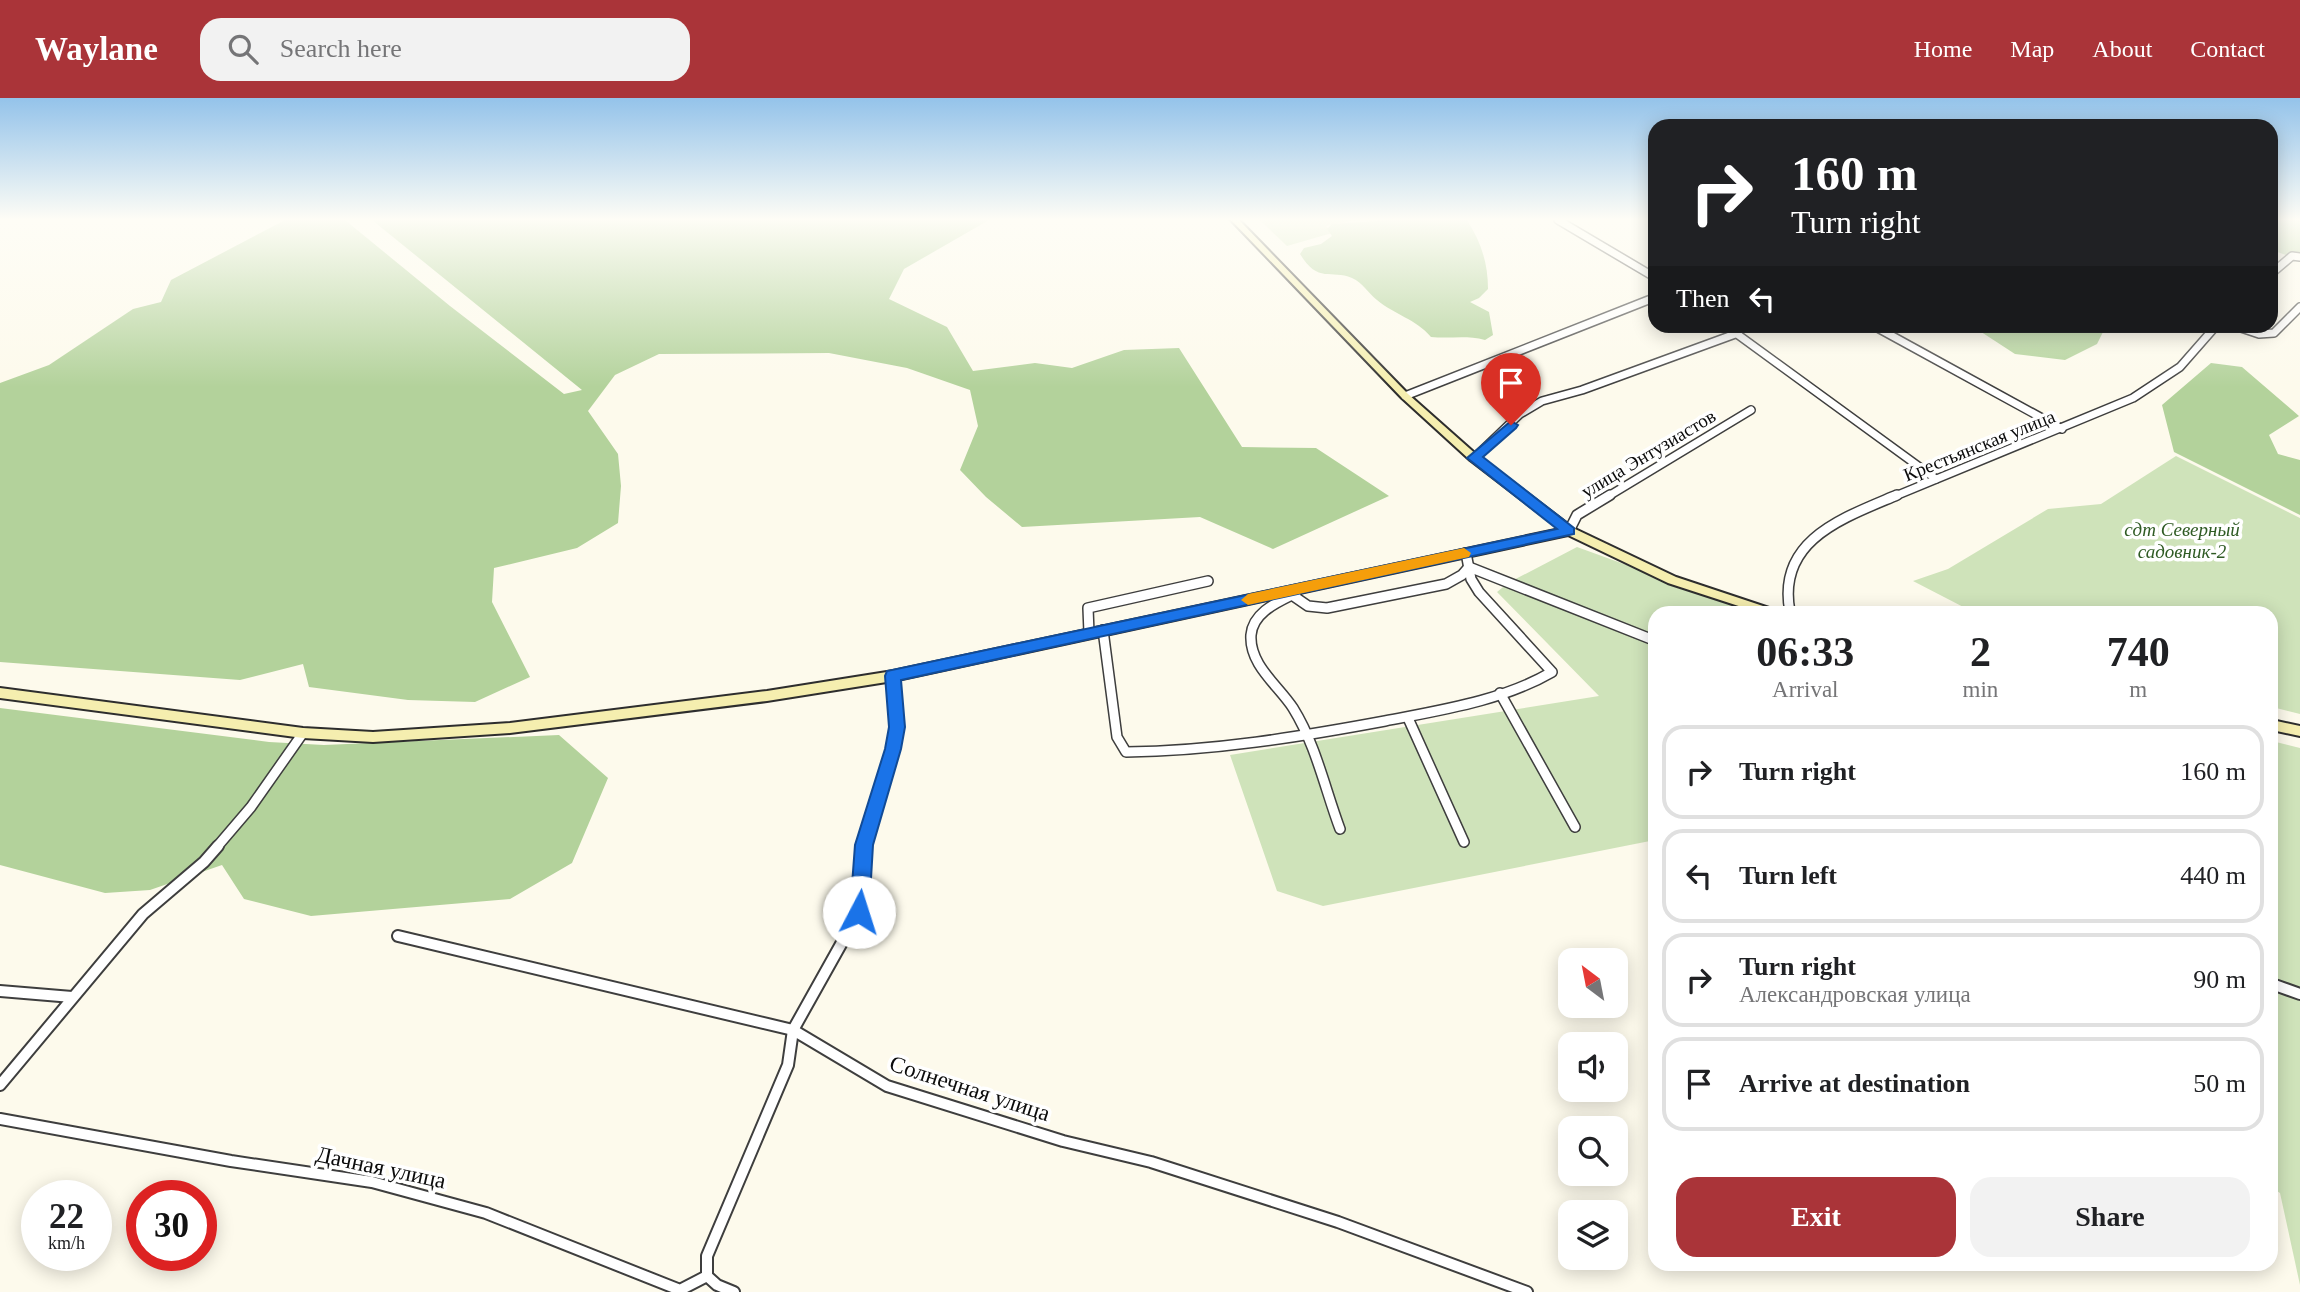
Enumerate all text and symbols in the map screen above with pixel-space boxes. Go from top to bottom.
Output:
search box [200,18,690,81]
icon: search [224,30,262,68]
text: Waylane [35,31,158,67]
text: Search here [280,34,402,63]
text: Home [1914,36,1972,62]
text: Map [2010,36,2054,62]
text: About [2092,36,2152,62]
text: Contact [2190,36,2265,62]
text: 160 m [1791,146,1918,201]
icon: right [1676,147,1767,238]
text: Turn right [1791,204,1921,240]
icon: left [1743,280,1781,318]
text: Then [1676,284,1729,313]
pin [1481,353,1541,425]
icon: arrive [1492,364,1530,402]
street label: улица Энтузиастов [1577,405,1719,502]
street label: Крестьянская улица [1900,405,2059,485]
park label: сдт Северный садовник-2 [2124,519,2240,562]
text: 06:33 [1756,629,1854,675]
text: 2 [1970,629,1991,675]
text: 740 [2107,629,2170,675]
text: Arrival [1772,677,1839,702]
text: min [1963,677,1998,702]
text: m [2129,677,2147,702]
icon: right [1680,753,1718,791]
text: Turn right [1739,757,1856,786]
text: 160 m [2180,757,2246,786]
icon: left [1680,857,1718,895]
text: Turn left [1739,861,1837,890]
text: 440 m [2180,861,2246,890]
position arrow [822,875,896,949]
north arrow [1558,948,1628,1018]
map controls [1558,948,1628,1270]
text: Turn right [1739,952,1856,981]
icon: right [1680,961,1718,999]
text: 90 m [2193,965,2246,994]
text: Александровская улица [1739,982,1971,1007]
button: sound [1558,1032,1628,1102]
street label: Солнечная улица [886,1051,1053,1126]
icon: arrive [1680,1065,1718,1103]
text: Arrive at destination [1739,1069,1970,1098]
text: 50 m [2193,1069,2246,1098]
button: search [1558,1116,1628,1186]
street label: Дачная улица [314,1142,448,1193]
button: Exit [1676,1177,1956,1257]
button: Share [1970,1177,2250,1257]
speed limit sign: 30 [126,1180,217,1271]
text: 22 [49,1197,84,1236]
button: layers [1558,1200,1628,1270]
text: km/h [48,1233,85,1253]

